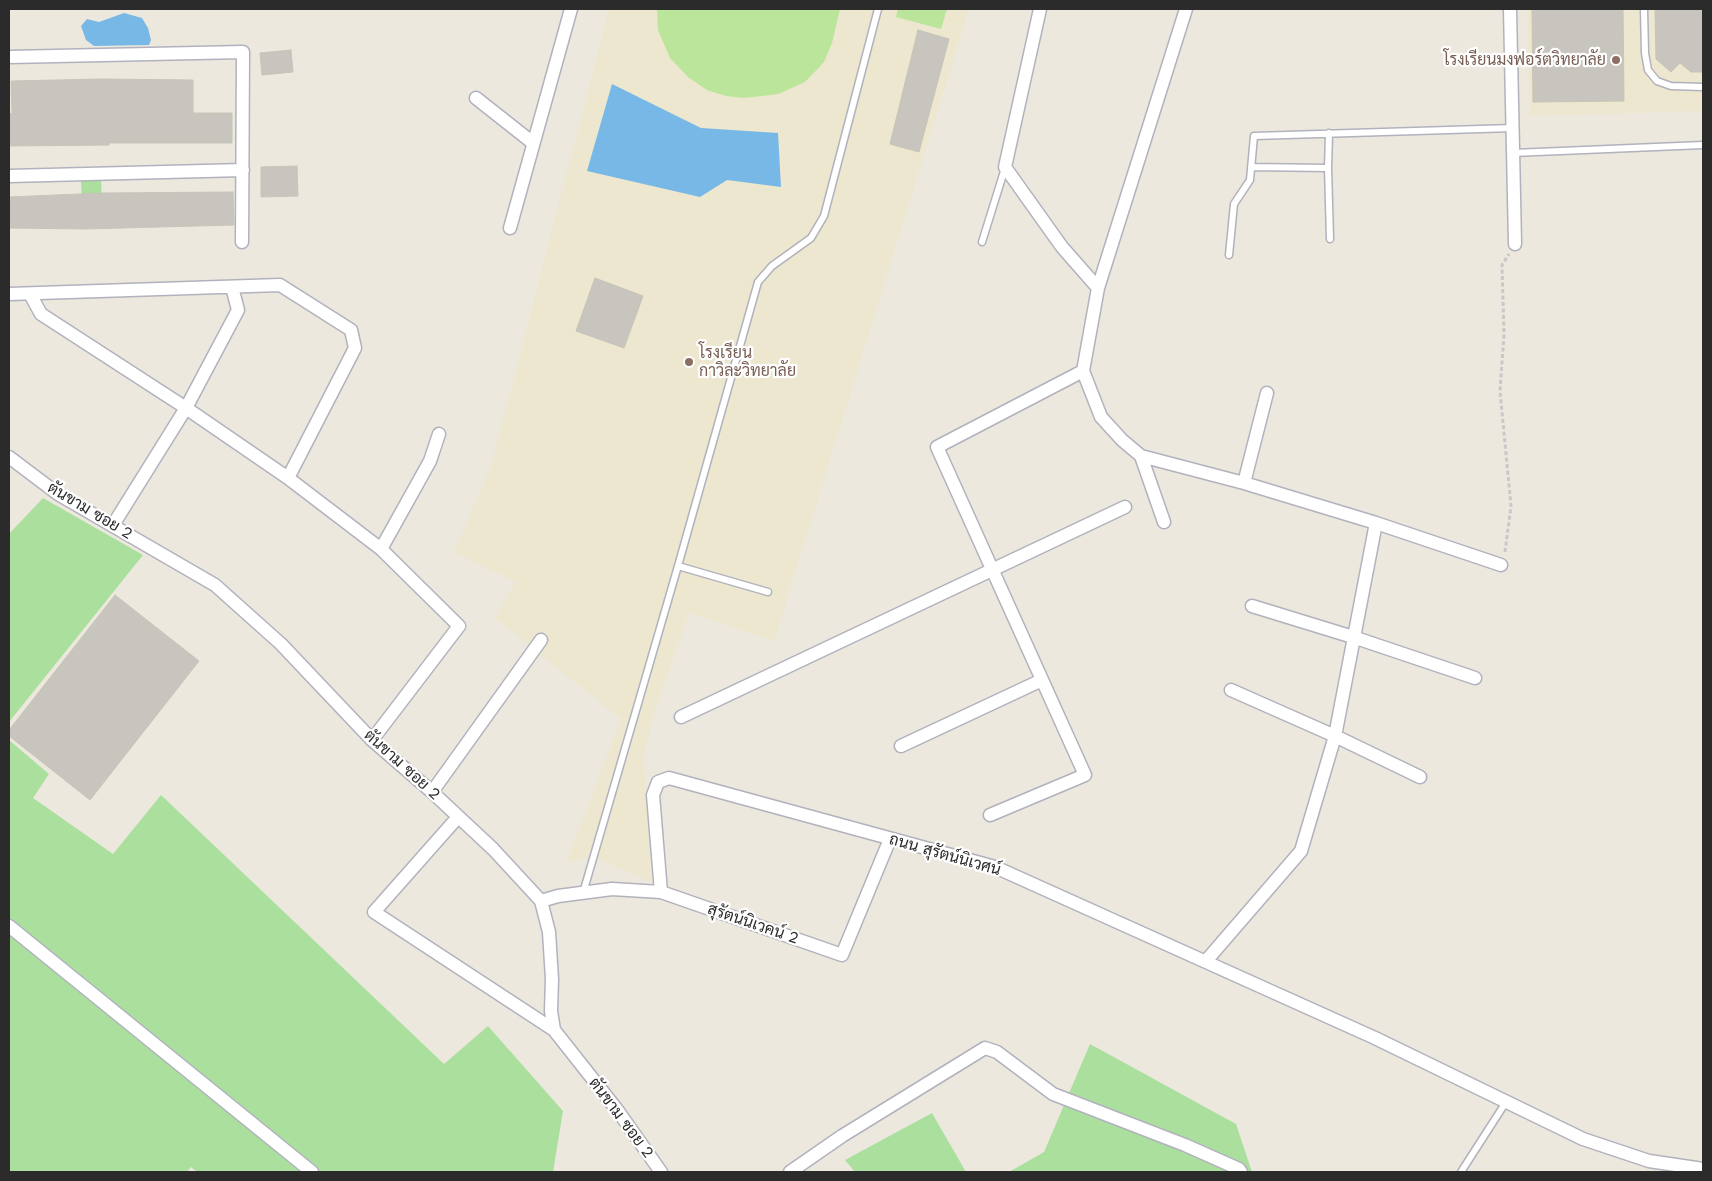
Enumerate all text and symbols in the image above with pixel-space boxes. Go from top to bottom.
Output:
place label: โรงเรียนมงฟอร์ตวิทยาลัย [1443,50,1606,70]
marker: โรงเรียนมงฟอร์ตวิทยาลัย [1610,54,1622,66]
place label: โรงเรียน กาวิละวิทยาลัย [699,343,796,381]
marker: โรงเรียน กาวิละวิทยาลัย [683,356,695,368]
street label: ตันขาม ซอย 2 [44,478,136,544]
street label: ตันขาม ซอย 2 [360,726,444,804]
street label: ถนน สุรัตน์นิเวศน์ [887,830,1003,880]
street label: สุรัตน์นิเวคน์ 2 [705,899,801,949]
street label: ตันขาม ซอย 2 [585,1074,657,1162]

